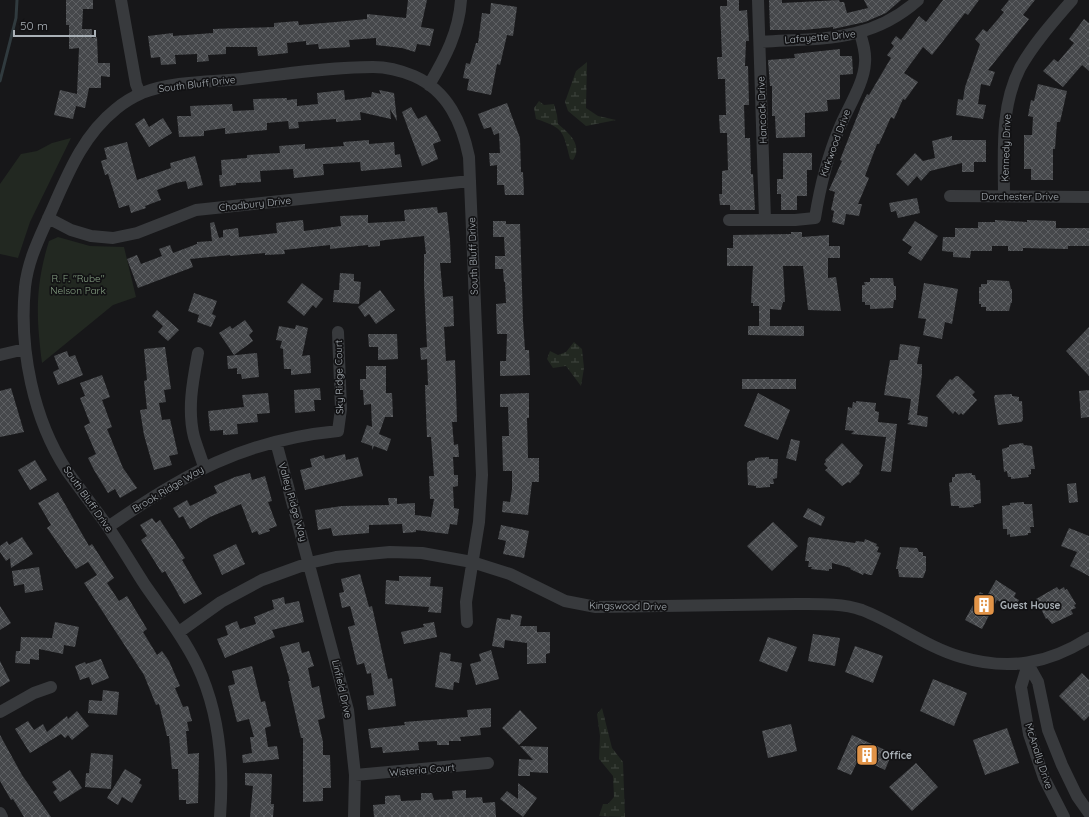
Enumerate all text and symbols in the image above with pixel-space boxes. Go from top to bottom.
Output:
scale bar [14,12,95,38]
text: 50 m [20,18,48,33]
street label: Lafayette Drive [784,27,857,47]
street label: South Bluff Drive [158,73,237,95]
street label: Hancock Drive [754,76,770,144]
street label: Kirkwood Drive [817,107,853,178]
street label: Kennedy Drive [998,113,1014,182]
street label: Dorchester Drive [981,190,1059,203]
street label: Chadbury Drive [218,194,292,214]
street label: South Bluff Drive [465,217,481,295]
park label: R. F. "Rube" Nelson Park [50,272,106,297]
street label: Sky Ridge Court [332,339,346,414]
street label: Valley Ridge Way [275,461,311,543]
street label: South Bluff Drive [60,463,116,535]
street label: Brook Ridge Way [130,463,206,515]
building icon: Guest House [971,592,997,618]
street label: Kingswood Drive [589,599,667,613]
place label: Guest House [1000,599,1061,612]
street label: Linfield Drive [329,658,355,720]
street label: McAnally Drive [1022,721,1056,791]
building icon: Office [854,742,880,768]
place label: Office [882,749,912,762]
street label: Wisteria Court [389,761,456,779]

